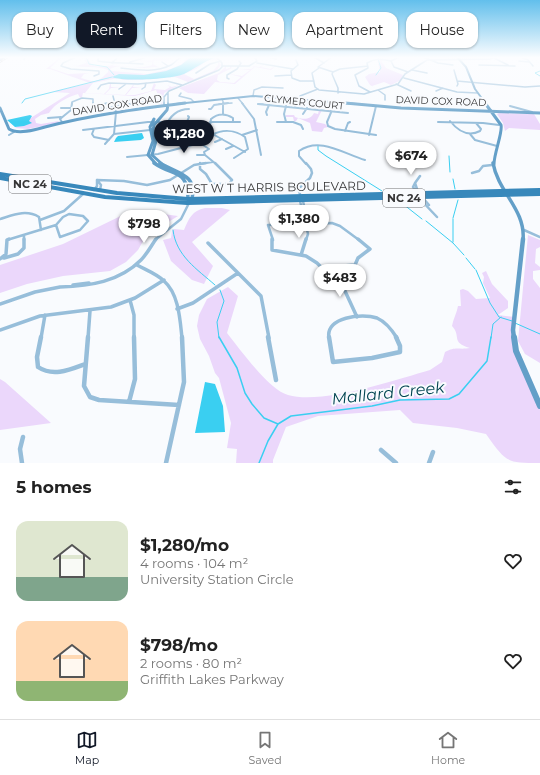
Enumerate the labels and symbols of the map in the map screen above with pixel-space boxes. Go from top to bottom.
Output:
street label: DAVID COX ROAD [71,91,163,119]
street label: CLYMER COURT [263,91,345,113]
street label: DAVID COX ROAD [395,93,487,109]
pin: $1,280 [151,120,217,154]
pin: $674 [387,142,435,176]
road number: NC 24 [9,175,51,193]
street label: WEST W T HARRIS BOULEVARD [172,178,366,196]
road number: NC 24 [383,189,425,207]
pin: $1,380 [266,205,332,239]
pin: $798 [120,210,168,244]
pin: $483 [316,264,364,298]
water label: Mallard Creek [331,377,447,408]

